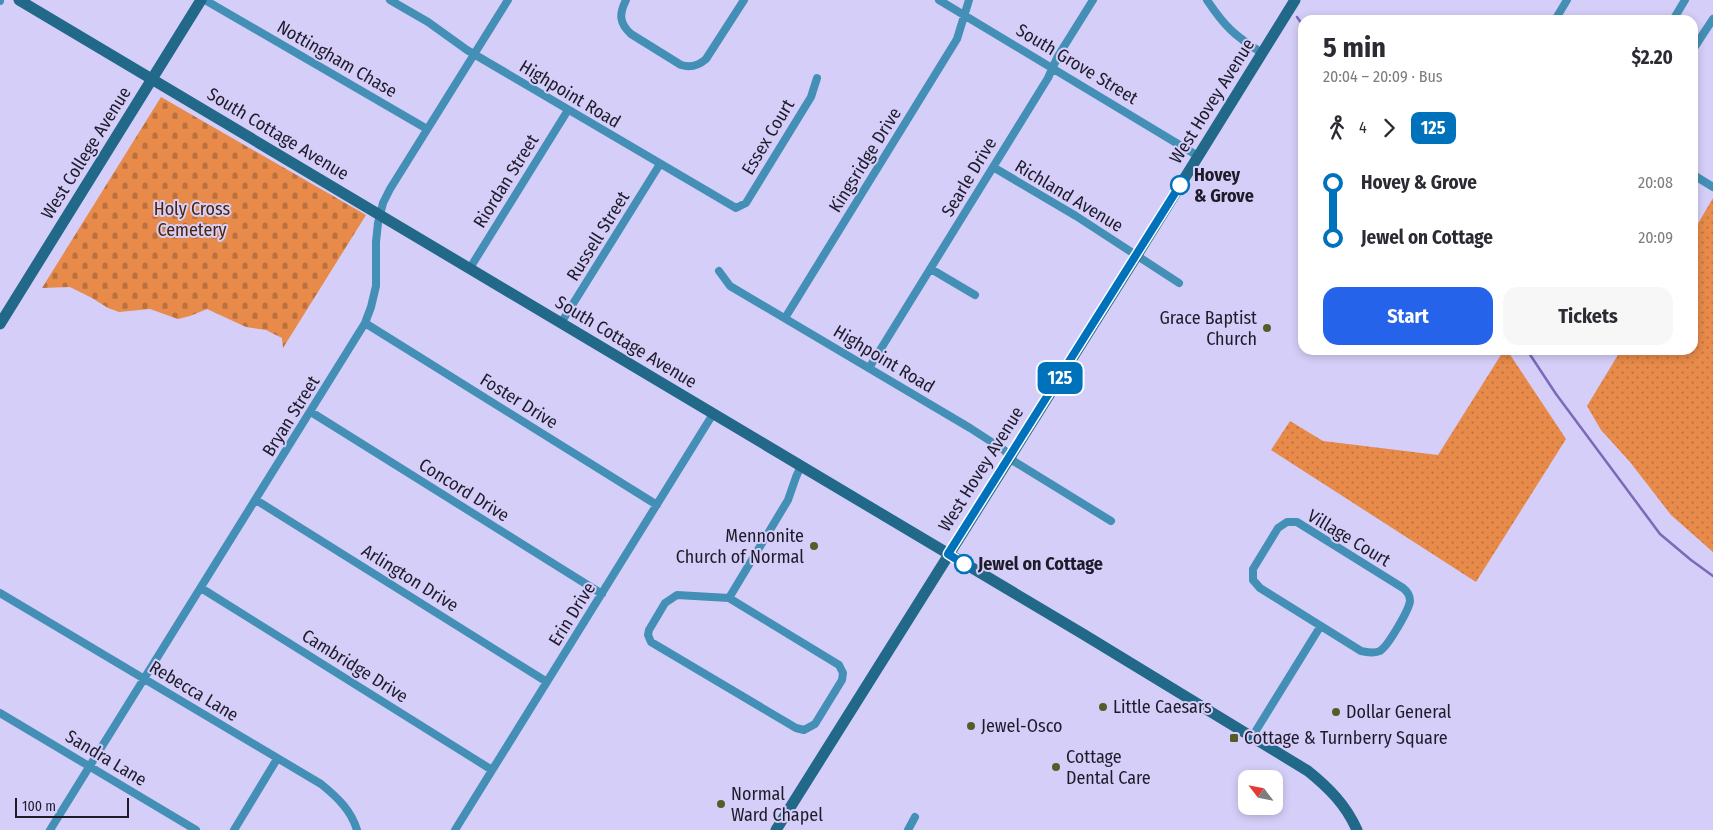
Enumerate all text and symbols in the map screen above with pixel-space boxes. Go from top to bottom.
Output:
street label: Nottingham Chase [273,16,401,102]
street label: South Grove Street [1012,19,1142,109]
text: 5 min [1323,31,1386,64]
street label: West Hovey Avenue [1165,34,1259,168]
text: $2.20 [1631,46,1673,69]
street label: Highpoint Road [516,55,624,133]
text: 20:04 – 20:09 · Bus [1323,67,1443,86]
street label: West College Avenue [36,83,136,223]
street label: South Cottage Avenue [203,83,353,185]
street label: Essex Court [737,95,799,179]
street label: Kingsridge Drive [824,103,906,216]
icon: walk [1323,114,1351,142]
icon: forward [1375,114,1403,142]
text: 125 [1421,117,1446,139]
text: 4 [1359,118,1367,137]
street label: Riordan Street [469,130,543,232]
street label: Searle Drive [937,133,1001,221]
street label: Richland Avenue [1011,155,1127,237]
place label: Hovey & Grove [1194,164,1254,207]
text: Hovey & Grove [1361,171,1477,194]
text: 20:08 [1638,173,1673,192]
marker: Hovey & Grove [1170,175,1190,195]
street label: Russell Street [562,187,634,285]
park label: Holy Cross Cemetery [154,198,231,241]
text: Jewel on Cottage [1361,226,1493,249]
text: 20:09 [1638,228,1673,247]
button: Start [1323,287,1493,345]
button: Tickets [1503,287,1673,345]
street label: South Cottage Avenue [551,291,701,393]
place label: Grace Baptist Church [1159,307,1257,350]
street label: Highpoint Road [830,320,938,398]
marker: Grace Baptist Church [1261,322,1273,334]
line badge: 125 [1031,362,1089,394]
text: 125 [1048,367,1072,389]
street label: Foster Drive [476,368,562,434]
street label: Bryan Street [258,372,324,460]
street label: West Hovey Avenue [934,402,1028,536]
street label: Concord Drive [415,454,513,526]
street label: Village Court [1304,505,1395,571]
place label: Mennonite Church of Normal [676,525,804,568]
street label: Arlington Drive [358,540,463,617]
marker: Mennonite Church of Normal [808,540,820,552]
place label: Jewel on Cottage [977,553,1103,575]
marker: Jewel on Cottage [954,554,974,574]
street label: Erin Drive [544,578,600,650]
street label: Cambridge Drive [298,625,412,707]
street label: Rebecca Lane [146,656,243,726]
place label: Little Caesars [1113,696,1212,718]
marker: Little Caesars [1097,701,1109,713]
place label: Dollar General [1346,701,1452,723]
marker: Dollar General [1330,706,1342,718]
place label: Jewel-Osco [981,715,1063,737]
marker: Jewel-Osco [965,720,977,732]
street label: Sandra Lane [61,725,151,791]
place label: Cottage & Turnberry Square [1244,727,1448,749]
marker: Cottage & Turnberry Square [1228,732,1240,744]
place label: Cottage Dental Care [1066,746,1151,789]
marker: Cottage Dental Care [1050,761,1062,773]
north arrow [1238,770,1282,815]
map controls [1238,770,1283,815]
place label: Normal Ward Chapel [731,783,823,826]
scale bar [15,795,129,818]
text: 100 m [22,798,56,815]
marker: Normal Ward Chapel [715,798,727,810]

